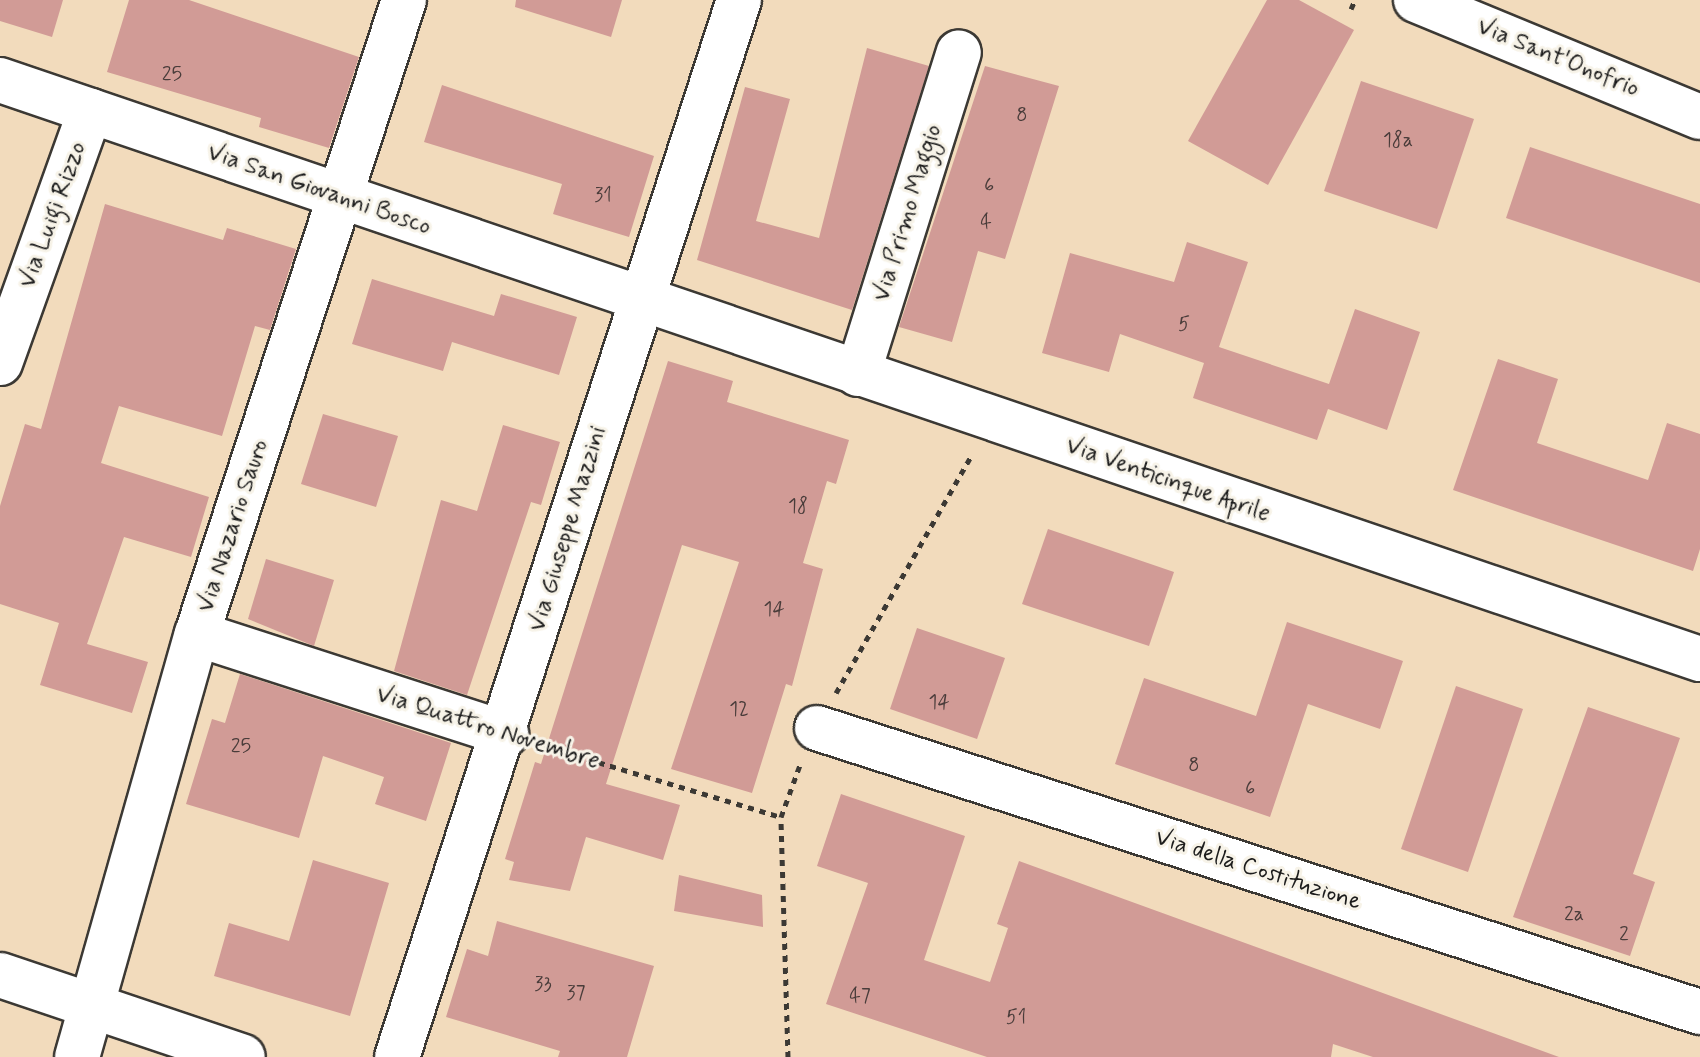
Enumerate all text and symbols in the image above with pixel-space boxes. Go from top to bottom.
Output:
street label: Via Sant'Onofrio [1474,13,1642,103]
house number: 25 [162,62,182,86]
house number: 8 [1016,103,1028,127]
street label: Via Primo Maggio [868,121,948,305]
house number: 18a [1383,128,1413,152]
street label: Via San Giovanni Bosco [205,139,433,241]
street label: Via Luigi Rizzo [14,141,92,289]
house number: 6 [984,173,994,197]
house number: 31 [594,183,612,207]
house number: 4 [980,210,992,234]
house number: 5 [1178,312,1190,336]
street label: Via Giuseppe Mazzini [524,424,612,634]
street label: Via Venticinque Aprile [1062,431,1274,529]
street label: Via Nazario Sauro [192,437,274,615]
house number: 18 [788,494,808,518]
house number: 14 [763,597,785,621]
street label: Via Quattro Novembre [373,681,603,775]
house number: 14 [928,690,950,714]
house number: 12 [729,697,749,721]
house number: 25 [231,734,251,758]
house number: 8 [1188,753,1200,777]
house number: 6 [1245,776,1255,800]
street label: Via della Costituzione [1151,823,1365,917]
house number: 2a [1564,902,1584,926]
house number: 2 [1619,922,1629,946]
house number: 33 [534,972,552,996]
house number: 37 [566,981,586,1005]
house number: 47 [849,984,871,1008]
house number: 51 [1006,1005,1026,1029]

